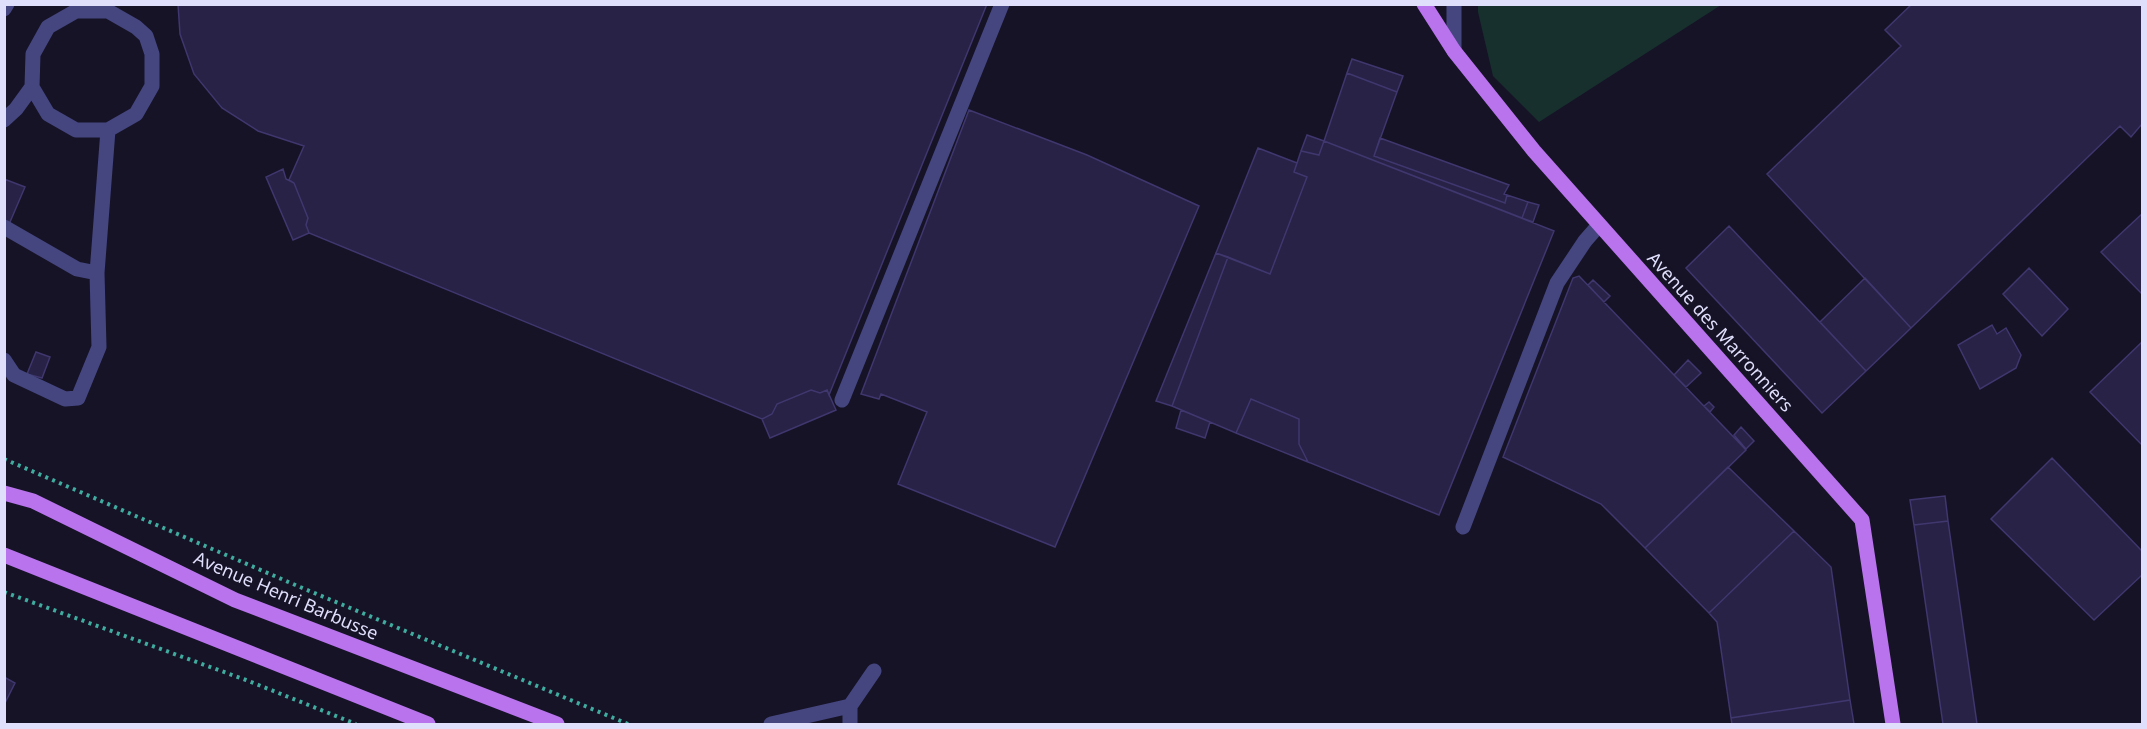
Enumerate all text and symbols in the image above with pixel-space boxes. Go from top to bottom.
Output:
street label: Avenue des Marronniers [1642,246,1799,416]
street label: Avenue Henri Barbusse [191,545,382,645]

